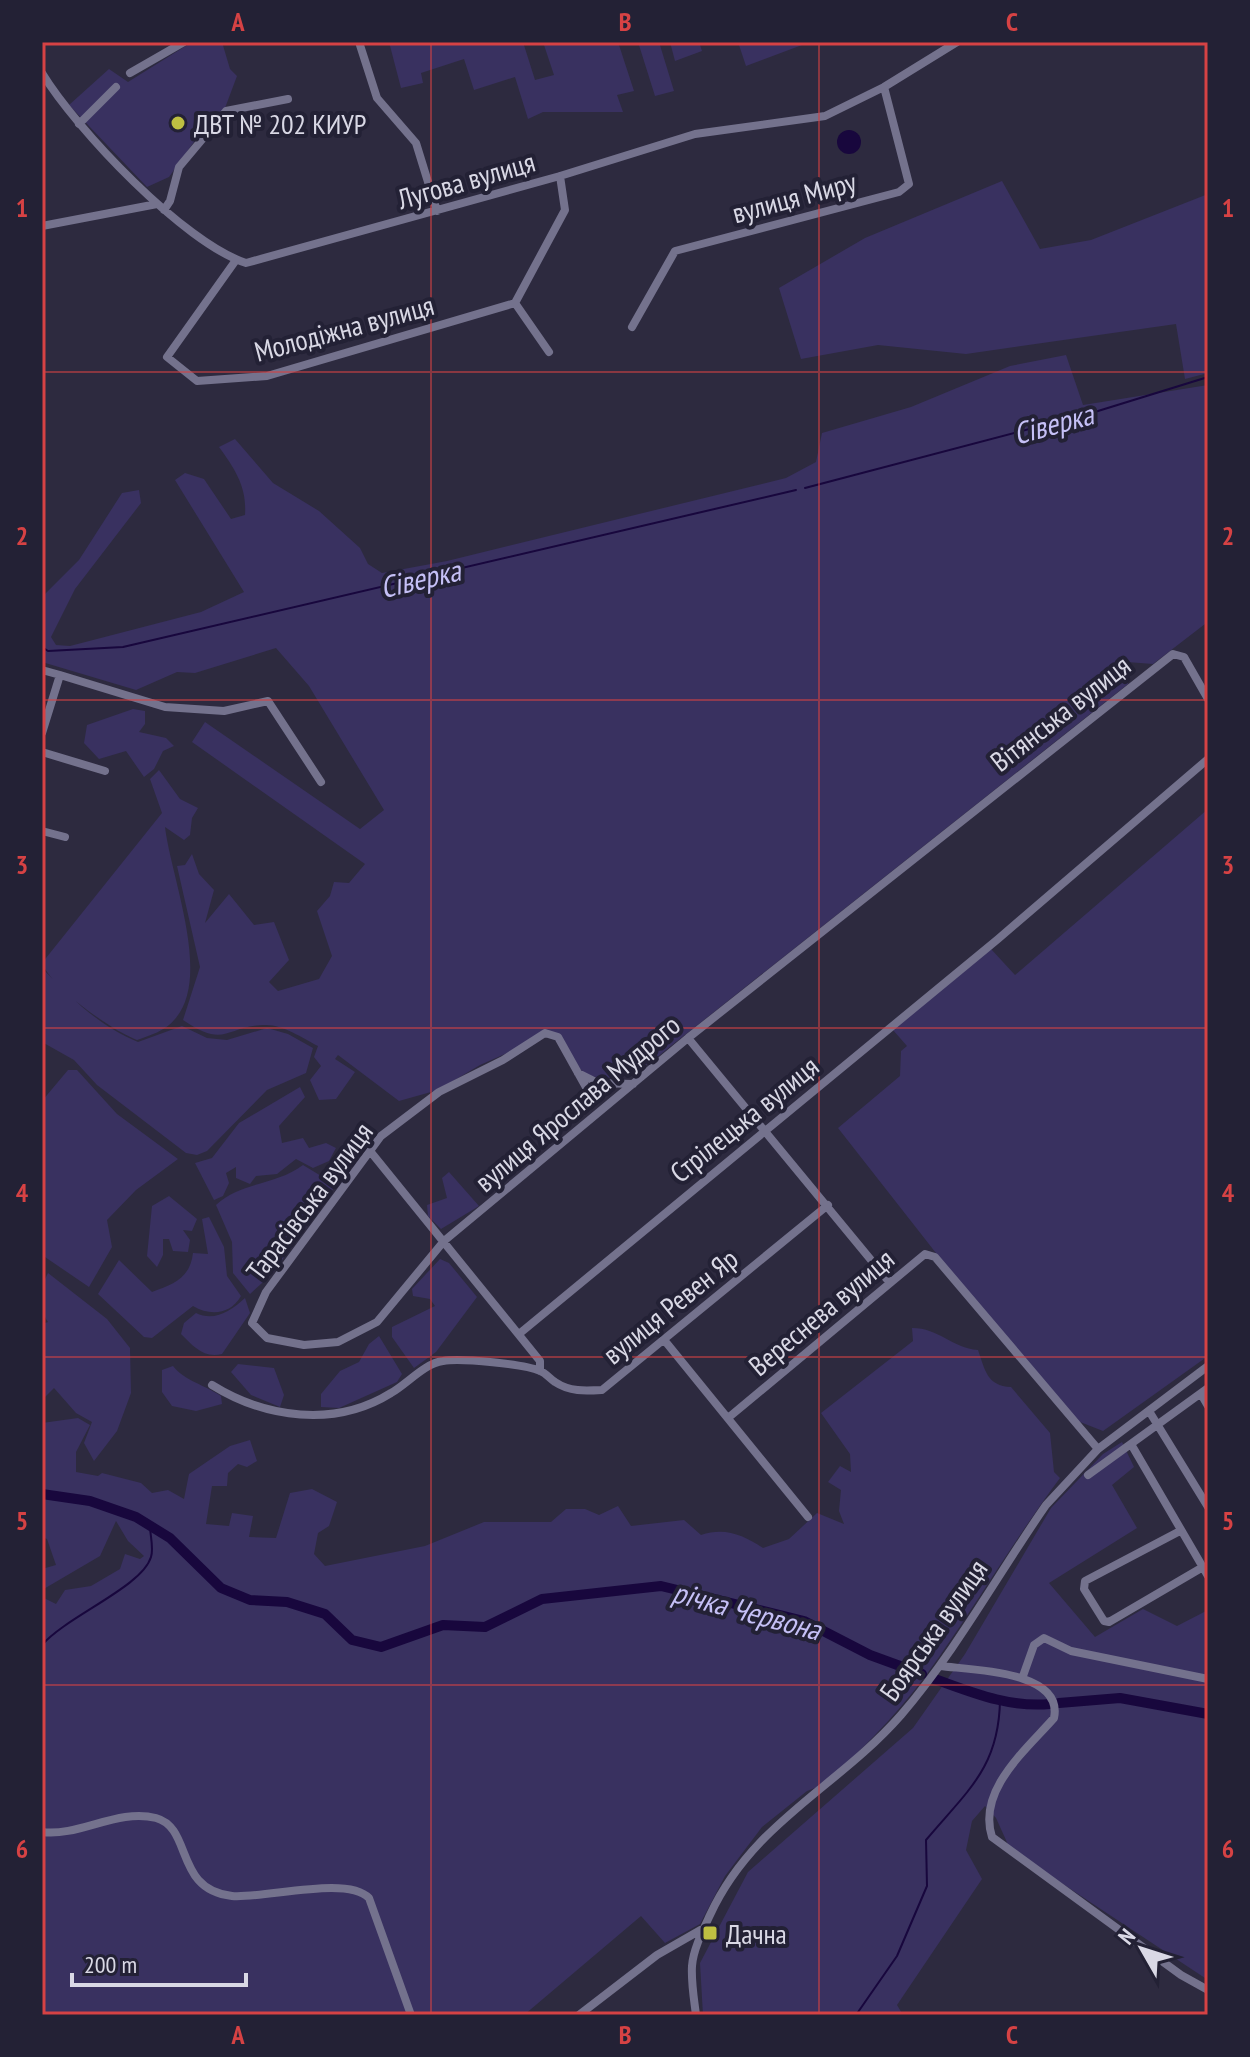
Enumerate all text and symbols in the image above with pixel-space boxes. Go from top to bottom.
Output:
text: A [230,5,245,38]
text: B [619,5,632,38]
text: C [1006,5,1018,38]
place label: ДВТ № 202 КИУР [194,105,366,142]
marker: ДВТ № 202 КИУР [169,114,187,132]
street label: Лугова вулиця [392,143,539,218]
street label: вулиця Миру [728,163,861,231]
text: 1 [16,191,28,224]
text: 1 [1222,191,1234,224]
street label: Молодіжна вулиця [250,286,438,370]
water label: Сіверка [1009,393,1099,452]
text: 2 [16,519,28,552]
text: 2 [1222,519,1234,552]
water label: Сіверка [376,549,466,606]
street label: Вітянська вулиця [982,647,1138,779]
text: 3 [16,848,28,881]
text: 3 [1222,848,1234,881]
street label: вулиця Ярослава Мудрого [467,1006,687,1200]
street label: Стрілецька вулиця [662,1048,826,1190]
street label: Тарасівська вулиця [237,1114,381,1288]
text: 4 [16,1176,29,1209]
text: 4 [1222,1176,1235,1209]
street label: вулиця Ревен Яр [595,1240,745,1372]
street label: Вереснева вулиця [741,1240,901,1384]
text: 5 [16,1504,28,1537]
text: 5 [1222,1504,1234,1537]
street label: Боярська вулиця [871,1552,995,1708]
water label: річка Червона [669,1572,827,1649]
text: 6 [16,1832,28,1865]
text: 6 [1222,1832,1234,1865]
north arrow [1102,1909,1182,1989]
place label: Дачна [726,1915,787,1952]
text: N [1112,1923,1141,1950]
marker: Дачна [701,1924,719,1942]
scale bar [72,1937,246,1987]
text: 200 m [84,1949,137,1980]
text: A [230,2018,245,2051]
text: B [619,2018,632,2051]
text: C [1006,2018,1018,2051]

